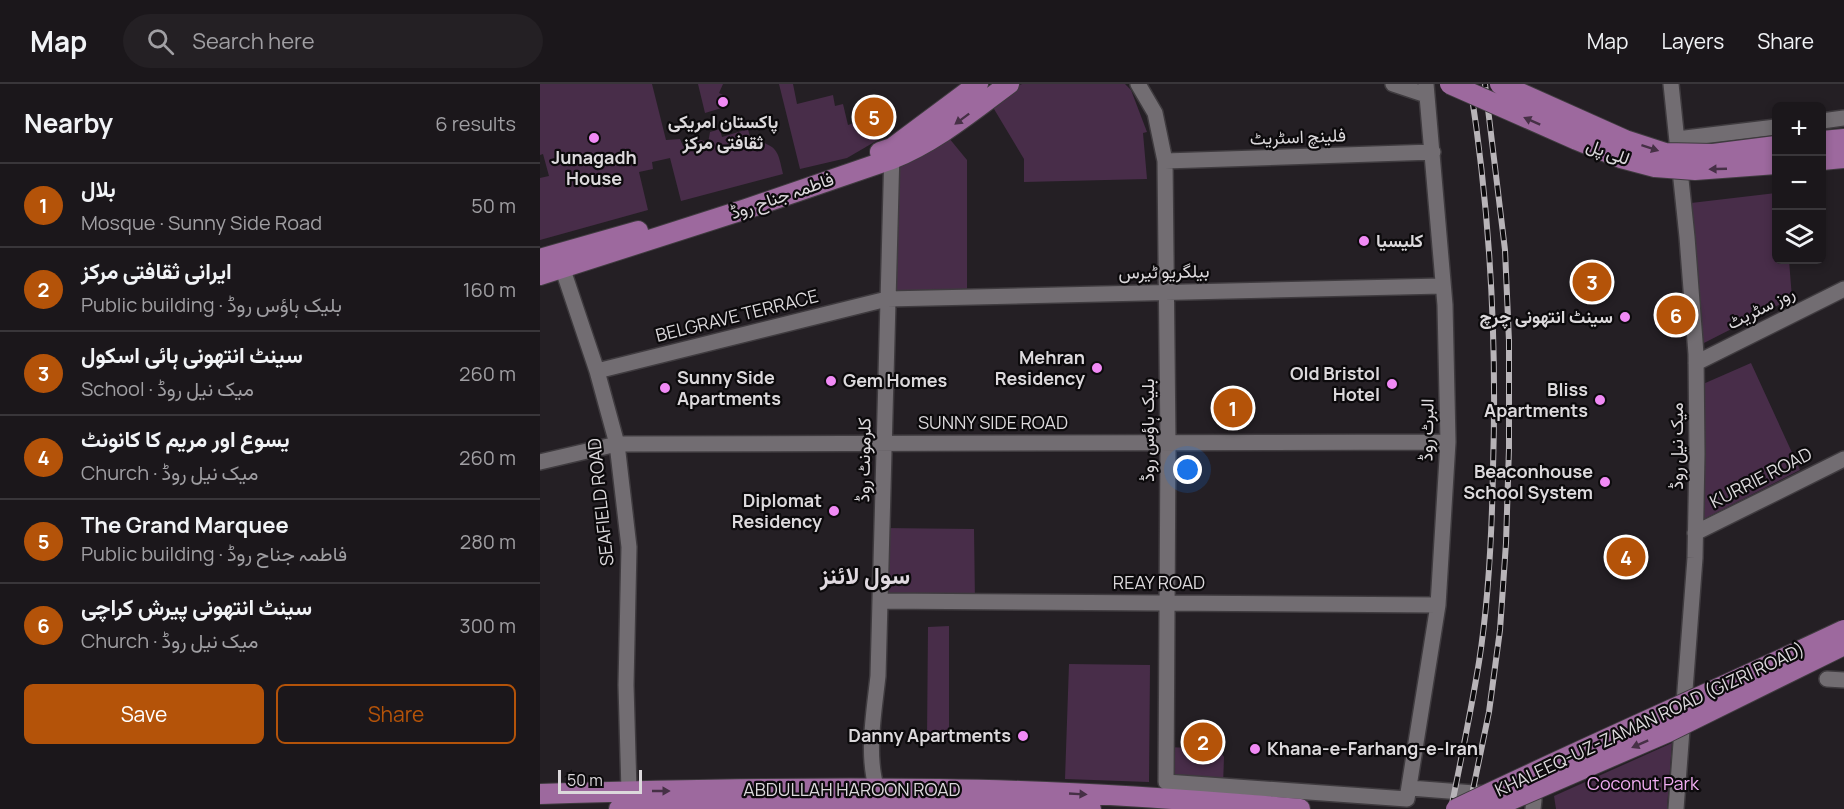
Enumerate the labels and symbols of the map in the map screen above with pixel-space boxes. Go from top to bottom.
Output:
pin: 5 [854,94,894,140]
marker: پاکستان امریکی ثقافتی مرکز [716,95,730,109]
place label: پاکستان امریکی ثقافتی مرکز [668,109,778,154]
one-way arrow [954,113,970,125]
one-way arrow [1524,116,1541,125]
street label: فلینچ اسٹریٹ [1249,122,1347,151]
marker: Junagadh House [587,131,601,145]
street label: للی پل [1583,132,1633,171]
one-way arrow [1641,144,1659,154]
place label: Junagadh House [551,145,637,190]
one-way arrow [1709,165,1728,174]
street label: فاطمہ جناح روڈ [727,166,837,225]
place label: کلیسیا [1376,228,1423,252]
marker: کلیسیا [1357,234,1371,248]
street label: بیلگریو ٹیرس [1118,258,1210,284]
pin: 3 [1572,260,1612,304]
street label: روز سٹریٹ [1722,280,1799,334]
street label: BELGRAVE TERRACE [653,283,821,347]
pin: 6 [1656,292,1696,338]
place label: سینٹ انتھونی چرچ [1479,304,1613,329]
marker: سینٹ انتھونی چرچ [1618,310,1632,324]
place label: Mehran Residency [995,345,1085,390]
marker: Mehran Residency [1090,361,1104,375]
place label: Old Bristol Hotel [1290,361,1380,406]
place label: Sunny Side Apartments [677,365,781,410]
place label: Gem Homes [843,368,948,392]
marker: Gem Homes [824,374,838,388]
marker: Old Bristol Hotel [1385,377,1399,391]
place label: Bliss Apartments [1484,377,1588,422]
street label: بلیک ہاؤس روڈ [1135,378,1160,482]
marker: Sunny Side Apartments [658,381,672,395]
pin: 1 [1214,386,1252,430]
marker: Bliss Apartments [1593,393,1607,407]
street label: البرٹ روڈ [1413,398,1439,462]
street label: میک نیل روڈ [1664,402,1688,490]
street label: SUNNY SIDE ROAD [918,410,1068,434]
street label: کلرمونٹ روڈ [850,417,876,503]
street label: SEAFIELD ROAD [581,437,619,567]
street label: KURRIE ROAD [1705,441,1816,513]
your location [1173,455,1202,484]
place label: Beaconhouse School System [1463,459,1593,504]
marker: Beaconhouse School System [1598,475,1612,489]
place label: Diplomat Residency [732,488,822,533]
marker: Diplomat Residency [827,504,841,518]
pin: 4 [1606,534,1646,580]
district label: سول لائنز [819,558,910,591]
street label: REAY ROAD [1113,570,1205,594]
street label: KHALEEQ-UZ-ZAMAN ROAD (GIZRI ROAD) [1491,637,1808,802]
pin: 2 [1184,720,1222,764]
place label: Danny Apartments [848,723,1011,747]
marker: Danny Apartments [1016,729,1030,743]
place label: Khana-e-Farhang-e-Iran [1267,736,1478,760]
one-way arrow [1631,739,1649,749]
marker: Khana-e-Farhang-e-Iran [1248,742,1262,756]
scale bar [558,767,642,794]
park label: Coconut Park [1587,771,1700,795]
street label: ABDULLAH HAROON ROAD [743,777,961,801]
one-way arrow [652,786,671,796]
one-way arrow [1068,789,1087,798]

